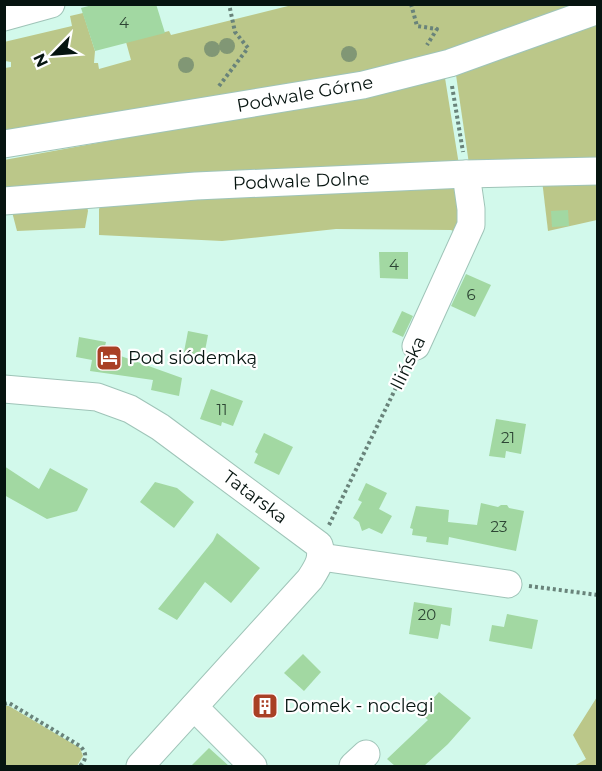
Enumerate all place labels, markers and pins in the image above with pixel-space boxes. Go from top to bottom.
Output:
hotel icon: Pod siódemką [94,343,124,373]
place label: Pod siódemką [128,347,257,369]
building icon: Domek - noclegi [250,691,280,721]
place label: Domek - noclegi [284,695,434,717]

